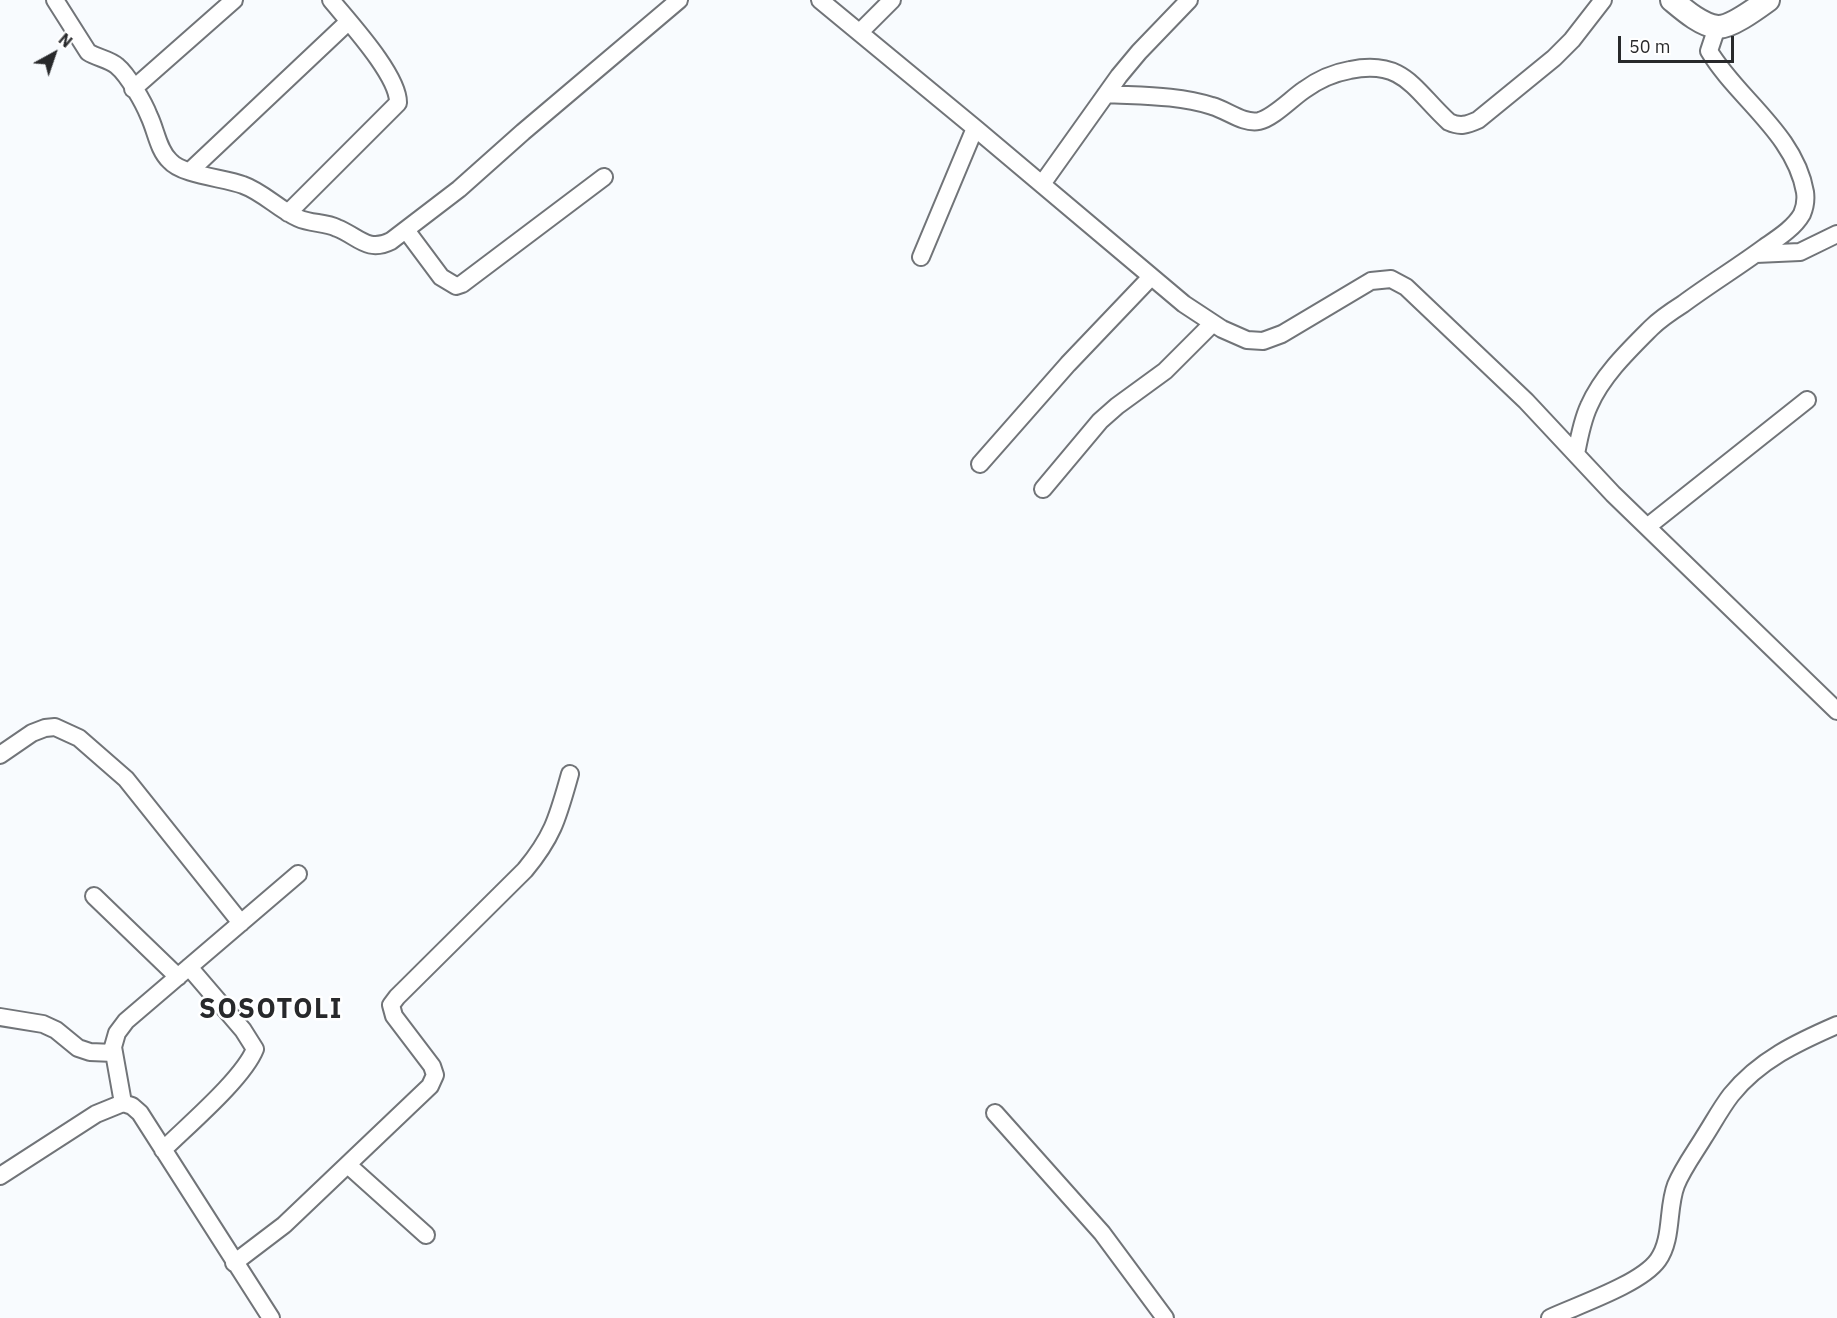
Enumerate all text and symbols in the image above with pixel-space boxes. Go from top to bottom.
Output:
north arrow [24,24,84,84]
scale bar [1621,24,1736,62]
text: N [55,29,76,52]
text: 50 m [1629,35,1671,58]
district label: SOSOTOLI [199,994,343,1026]

